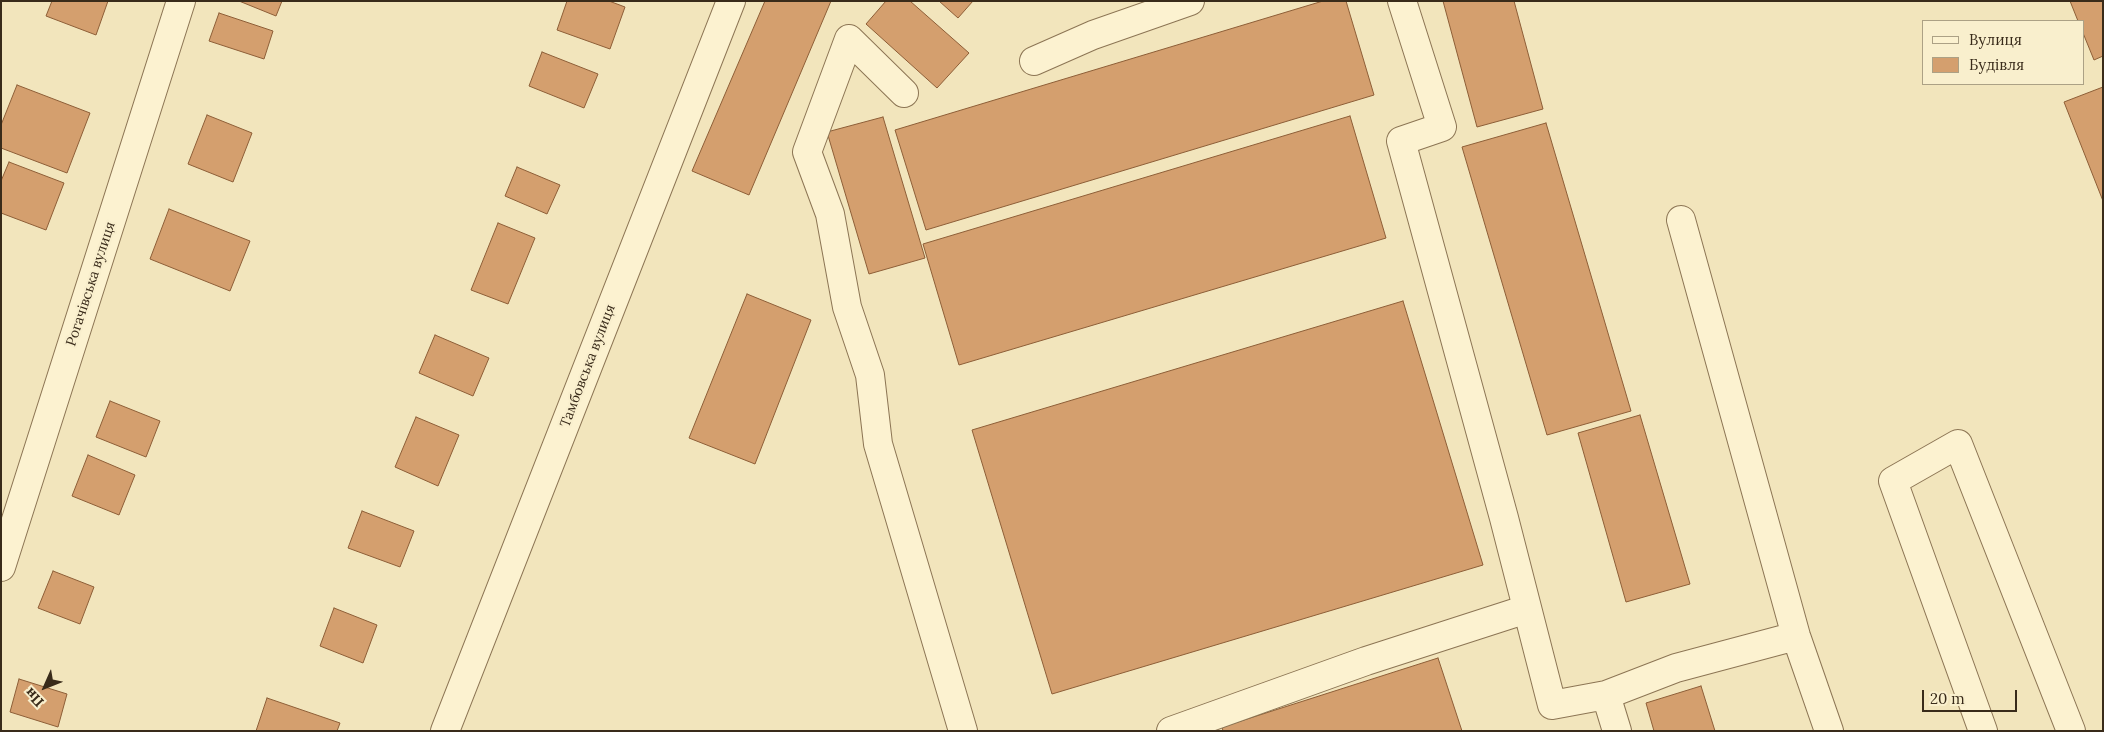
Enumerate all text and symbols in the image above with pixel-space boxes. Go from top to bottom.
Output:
legend [1922,20,2084,85]
text: Вулиця [1969,30,2022,49]
text: Будівля [1969,55,2024,74]
street label: Рогачівська вулиця [63,220,119,348]
street label: Тамбовська вулиця [557,302,619,430]
north arrow [20,662,70,712]
scale bar [1924,680,2019,712]
text: Пн [21,684,48,711]
text: 20 m [1930,689,1965,708]

